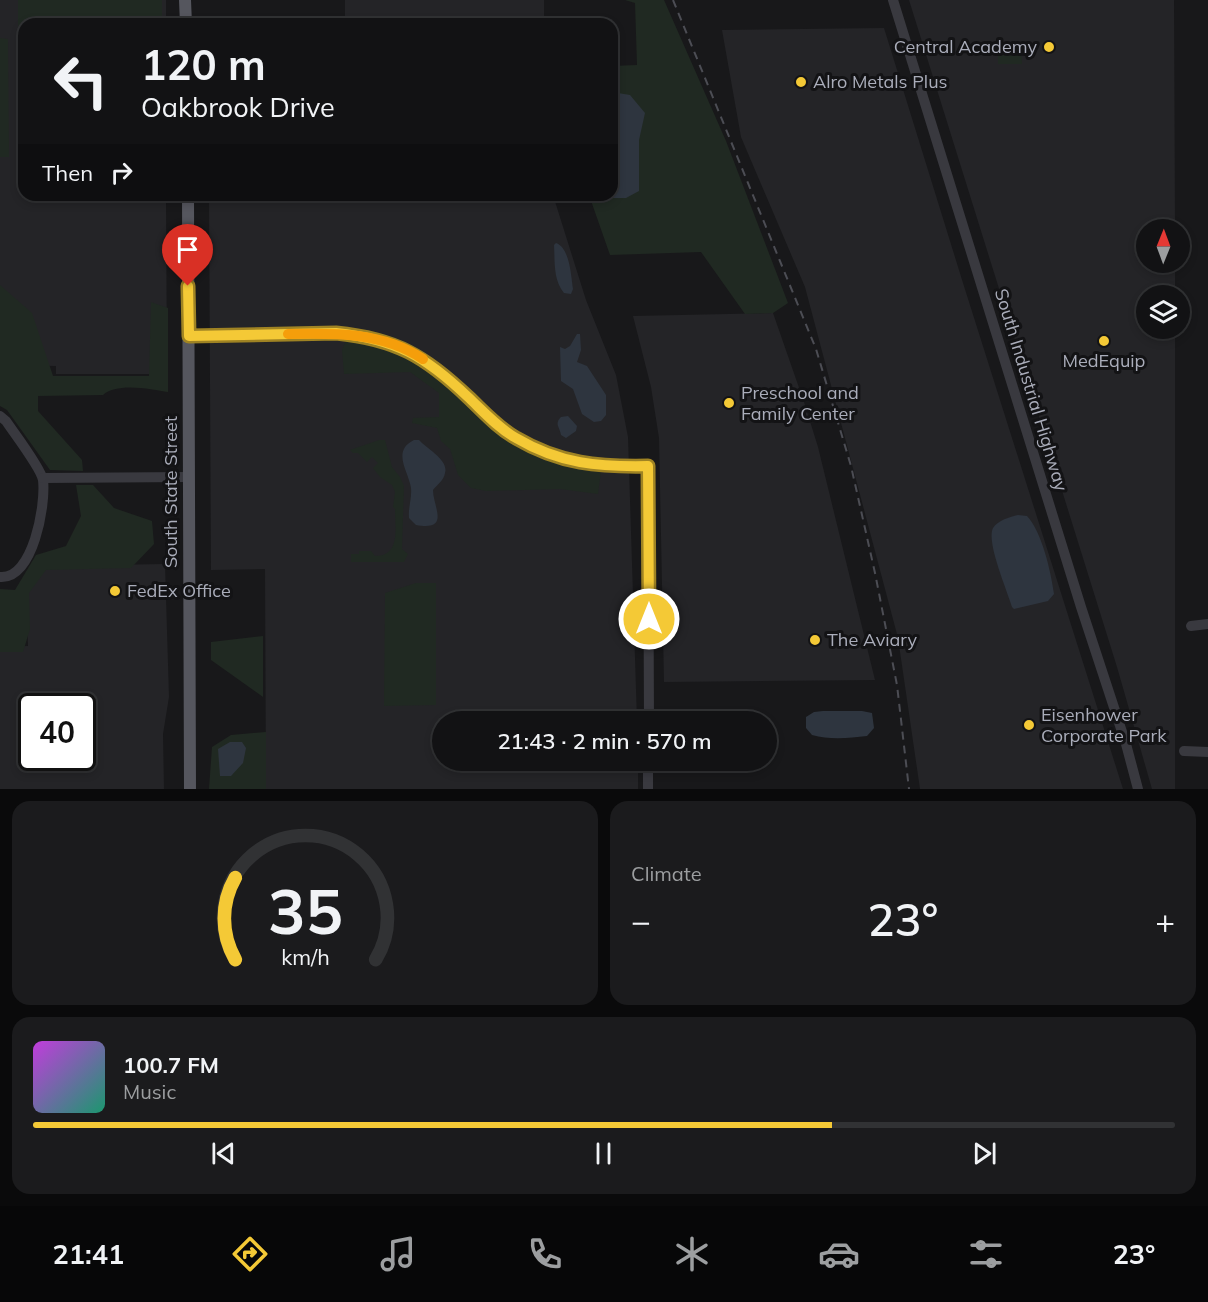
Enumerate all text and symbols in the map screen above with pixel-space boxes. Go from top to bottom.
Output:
place label: Central Academy [894,35,1037,58]
text: 120 m [141,38,266,91]
marker: Central Academy [1042,40,1056,54]
icon: left [42,42,120,120]
place label: Alro Metals Plus [813,70,948,93]
marker: Alro Metals Plus [794,75,808,89]
text: Oakbrook Drive [141,90,335,124]
icon: right [105,156,138,189]
text: Then [42,159,93,187]
north arrow [1136,219,1190,273]
map controls [1136,219,1190,339]
pin [162,224,213,286]
icon: arrive [171,233,204,266]
button: layers [1136,285,1190,339]
street label: South Industrial Highway [990,286,1073,494]
marker: MedEquip [1097,334,1111,348]
place label: MedEquip [1063,349,1145,372]
place label: Preschool and Family Center [741,381,859,425]
marker: Preschool and Family Center [722,396,736,410]
street label: South State Street [159,416,182,568]
place label: FedEx Office [127,579,231,602]
marker: FedEx Office [108,584,122,598]
position arrow [617,587,681,651]
place label: The Aviary [827,628,917,651]
marker: The Aviary [808,633,822,647]
speed limit sign: 40 [18,693,96,771]
place label: Eisenhower Corporate Park [1041,703,1167,747]
marker: Eisenhower Corporate Park [1022,718,1036,732]
text: 21:43 · 2 min · 570 m [497,727,712,755]
text: Climate [631,861,702,886]
text: 35 [268,871,342,950]
text: 23° [868,891,938,947]
text: − [631,900,651,941]
text: + [1155,900,1175,941]
text: km/h [281,943,329,970]
text: 100.7 FM [123,1051,219,1079]
text: Music [123,1079,176,1104]
icon: previous [207,1137,240,1170]
icon: pause [587,1137,620,1170]
icon: next [968,1137,1001,1170]
icon: directions [229,1233,271,1275]
icon: music [377,1233,419,1275]
icon: phone [524,1233,566,1275]
icon: climate [671,1233,713,1275]
icon: car [818,1233,860,1275]
icon: filters [965,1233,1007,1275]
text: 21:41 [53,1237,124,1271]
text: 23° [1113,1237,1155,1271]

